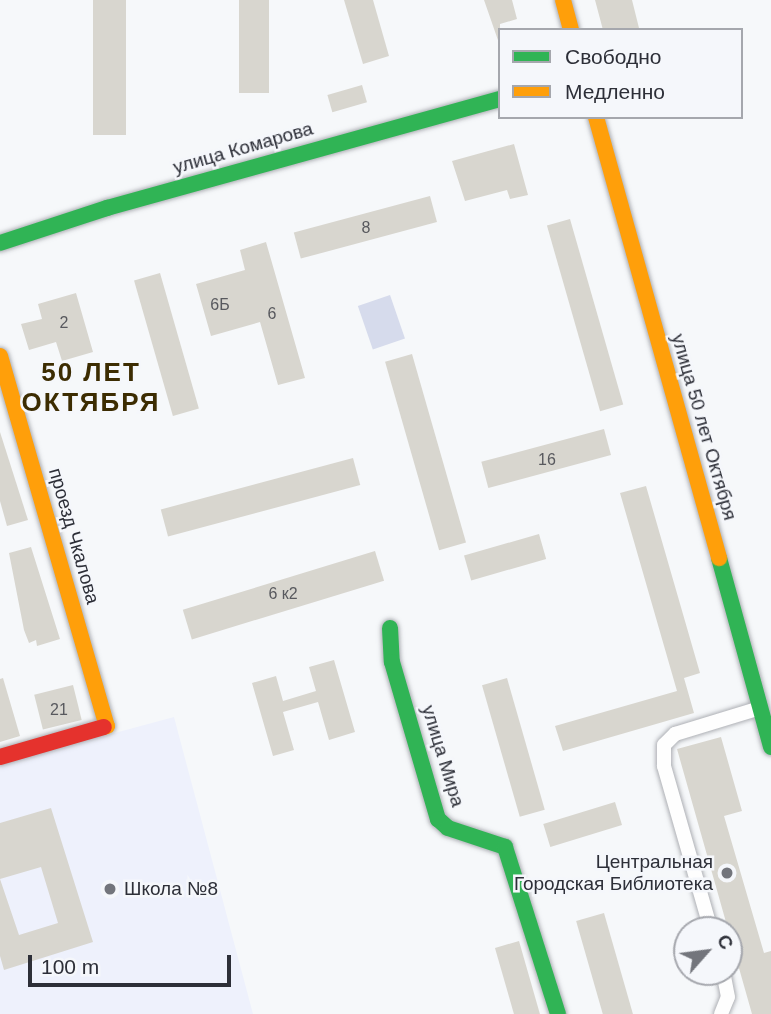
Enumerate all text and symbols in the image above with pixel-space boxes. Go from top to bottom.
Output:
legend [498,28,743,119]
text: Свободно [565,45,662,68]
text: Медленно [565,80,665,103]
street label: улица Комарова [170,117,316,179]
house number: 8 [362,218,370,238]
house number: 6Б [210,295,230,315]
house number: 6 [268,304,276,324]
house number: 2 [60,313,68,333]
street label: улица 50 лет Октября [666,331,742,523]
district label: 50 ЛЕТ ОКТЯБРЯ [22,357,160,418]
house number: 16 [538,450,556,470]
street label: проезд Чкалова [44,465,104,607]
house number: 6 к2 [268,584,298,604]
house number: 21 [50,700,68,720]
street label: улица Мира [417,702,469,810]
place label: Центральная Городская Библиотека [514,851,713,895]
marker: Центральная Городская Библиотека [719,865,735,881]
place label: Школа №8 [124,878,218,900]
marker: Школа №8 [102,881,118,897]
north arrow [673,916,743,986]
text: С [713,931,738,953]
scale bar [32,940,234,984]
text: 100 m [41,955,99,978]

